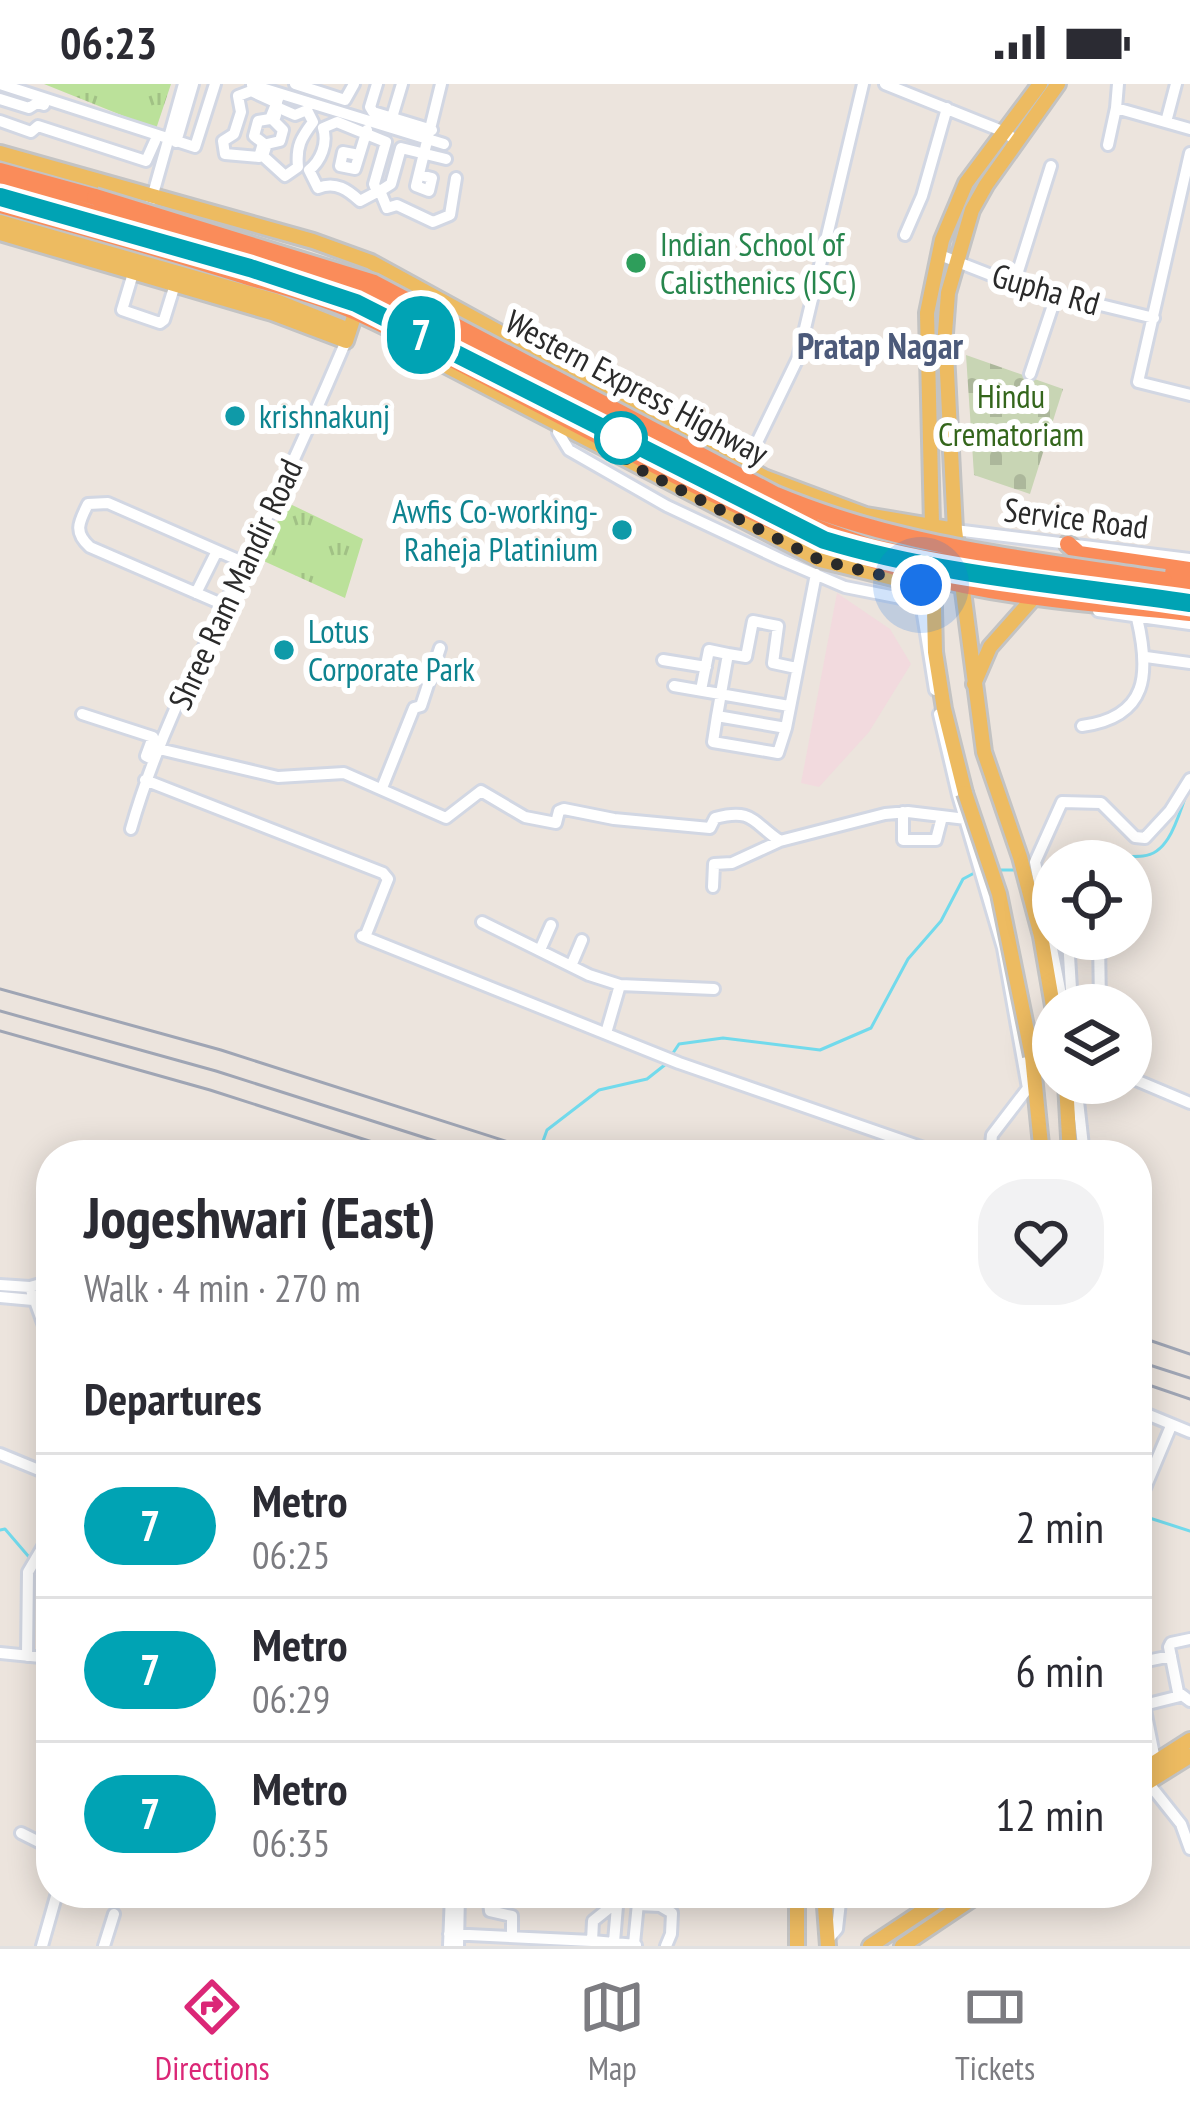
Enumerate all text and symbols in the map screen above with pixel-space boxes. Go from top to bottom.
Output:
text: 06:23 [60,13,157,71]
place label: Indian School of Calisthenics (ISC) [660,222,855,303]
marker: Indian School of Calisthenics (ISC) [623,250,649,276]
street label: Gupha Rd [987,253,1105,324]
line badge: 7 [382,296,460,374]
street label: Western Express Highway [498,299,777,474]
text: 7 [411,307,431,362]
district label: Pratap Nagar [797,322,964,369]
park label: Hindu Crematoriam [938,374,1084,455]
place label: krishnakunj [259,394,390,437]
marker: krishnakunj [222,403,248,429]
unlabelled marker [596,413,646,463]
street label: Shree Ram Mandir Road [158,452,311,716]
street label: Service Road [1002,487,1151,548]
place label: Awfis Co-working- Raheja Platinium [392,489,598,570]
marker: Awfis Co-working- Raheja Platinium [609,517,635,543]
your location [891,555,951,615]
place label: Lotus Corporate Park [308,609,475,690]
marker: Lotus Corporate Park [271,637,297,663]
map controls [1032,840,1152,1104]
button: locate [1032,840,1152,960]
button: layers [1032,984,1152,1104]
button: heart [978,1179,1104,1305]
text: Jogeshwari (East) [84,1180,436,1254]
text: Walk · 4 min · 270 m [84,1262,361,1313]
text: Departures [84,1369,262,1427]
text: Metro [252,1471,347,1529]
text: 2 min [1015,1497,1104,1555]
text: 7 [140,1498,160,1553]
text: 06:25 [252,1529,330,1580]
text: Metro [252,1615,347,1673]
text: 6 min [1015,1641,1104,1699]
text: 7 [140,1642,160,1697]
text: 06:29 [252,1673,330,1724]
text: Metro [252,1759,347,1817]
text: 12 min [995,1785,1104,1843]
text: 7 [140,1786,160,1841]
text: 06:35 [252,1817,330,1868]
tab: Directions [155,1974,270,2089]
tab: Map [579,1974,645,2089]
tab: Tickets [955,1974,1035,2089]

